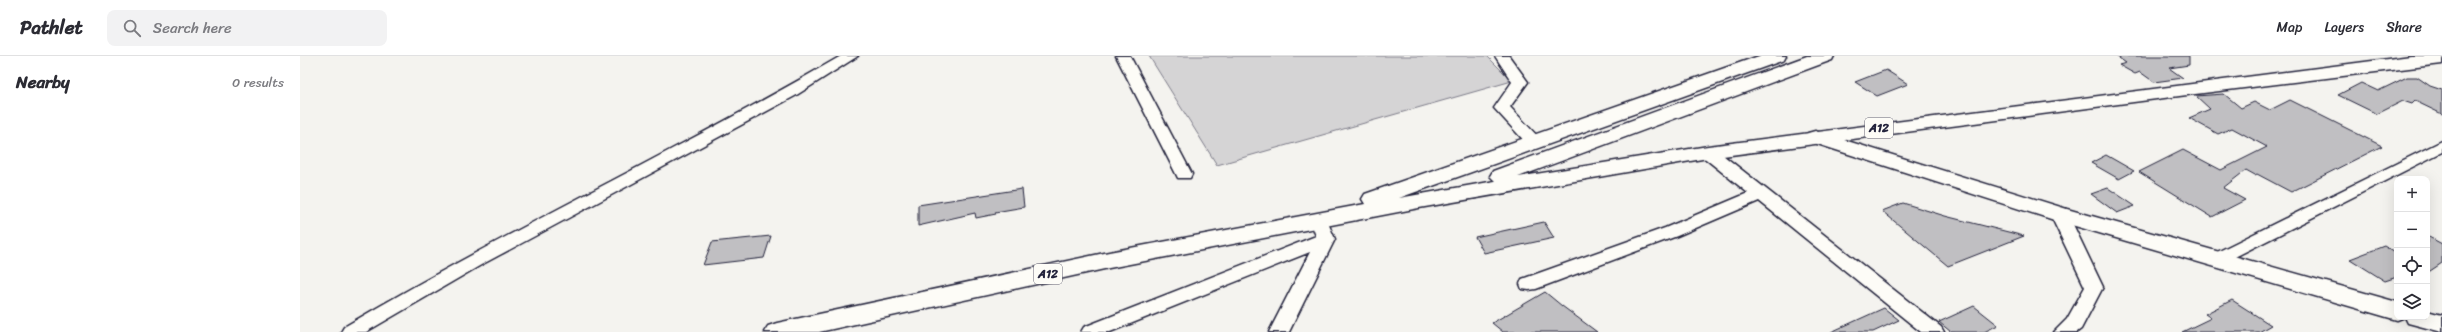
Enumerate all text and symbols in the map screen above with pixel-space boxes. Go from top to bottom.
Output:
search box [107,10,387,46]
text: Pathlet [20,11,83,44]
text: Search here [153,15,232,41]
text: Map [2277,15,2302,40]
text: Layers [2324,15,2364,40]
text: Share [2386,15,2422,40]
icon: search [121,17,143,39]
text: Nearby [16,67,70,97]
text: 0 results [232,71,284,94]
road number: A12 [1865,118,1893,138]
map controls [2394,176,2430,320]
button: + [2394,176,2430,212]
button: − [2394,212,2430,248]
button: locate [2394,248,2430,284]
road number: A12 [1034,264,1062,284]
button: layers [2394,284,2430,320]

